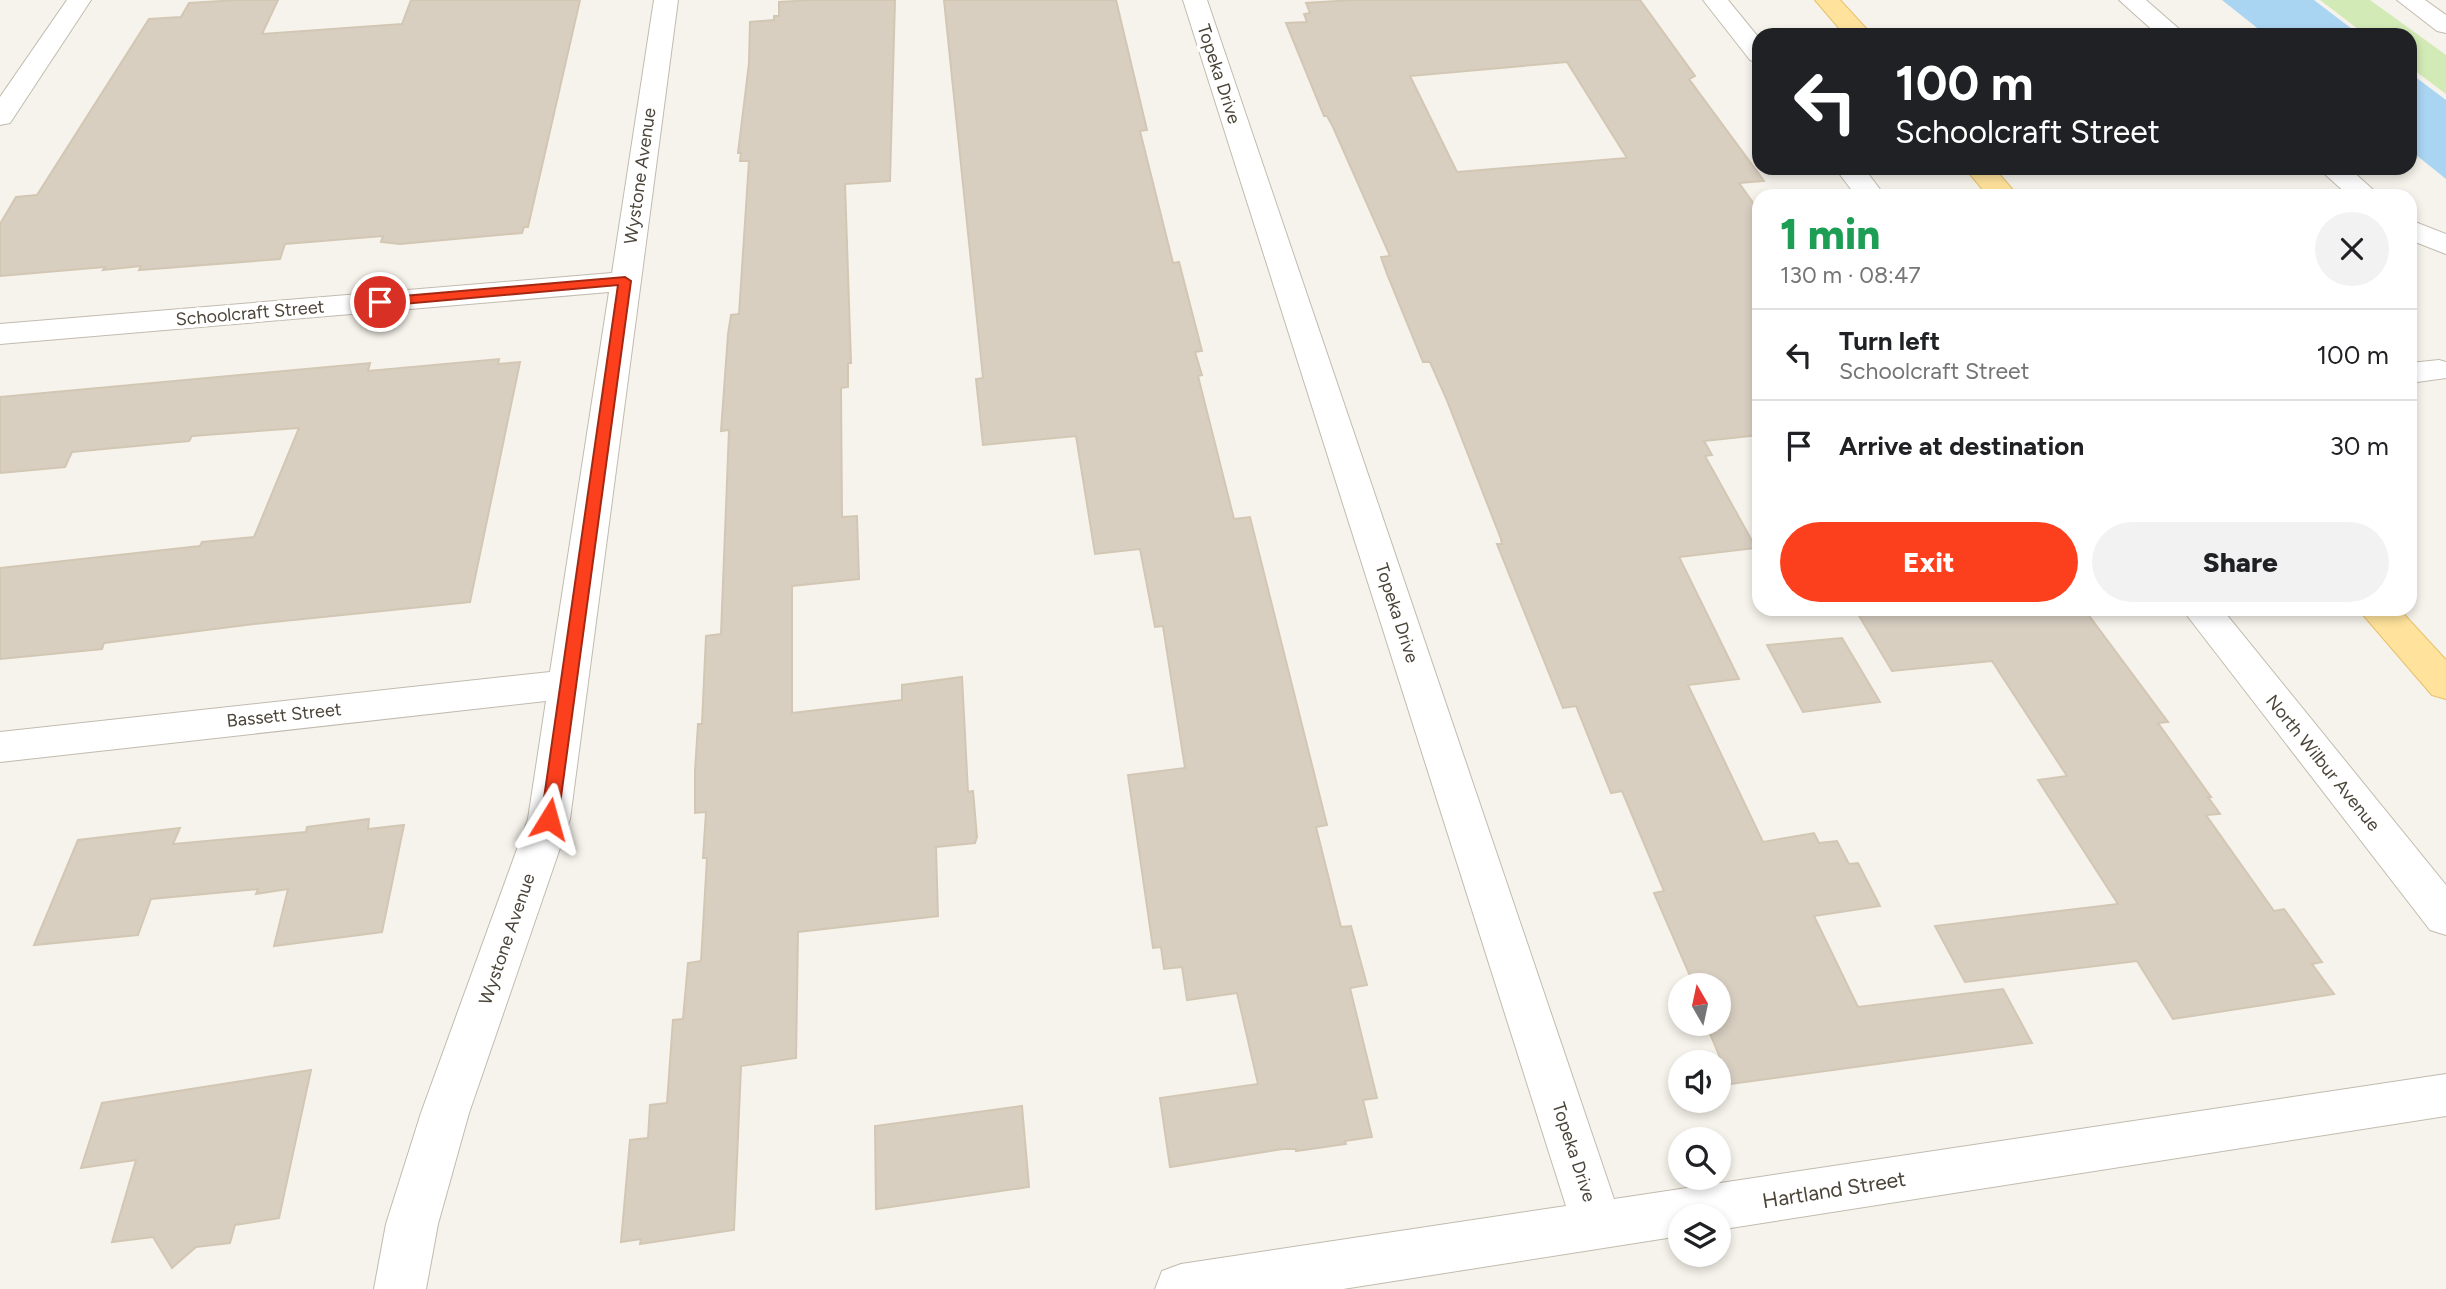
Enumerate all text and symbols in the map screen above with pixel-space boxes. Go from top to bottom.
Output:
street label: Topeka Drive [1193,21,1246,127]
text: 100 m [1895,53,2034,112]
icon: left [1780,56,1871,147]
street label: Wystone Avenue [620,106,660,246]
text: Schoolcraft Street [1895,113,2160,151]
text: 1 min [1780,209,1880,260]
button: close [2315,212,2389,286]
text: 130 m · 08:47 [1780,261,1921,289]
pin [350,272,410,332]
icon: arrive [361,283,399,321]
street label: Schoolcraft Street [175,296,325,330]
text: Turn left [1839,325,1940,357]
icon: left [1780,336,1818,374]
text: 100 m [2316,339,2389,371]
text: Schoolcraft Street [1839,357,2029,385]
icon: arrive [1780,427,1818,465]
text: Arrive at destination [1839,430,2084,462]
text: 30 m [2330,430,2389,462]
button: Exit [1780,522,2078,602]
button: Share [2092,522,2389,602]
street label: Topeka Drive [1371,560,1424,666]
street label: North Wilbur Avenue [2261,690,2385,836]
street label: Bassett Street [226,698,343,732]
position arrow [512,782,586,856]
street label: Wystone Avenue [474,870,540,1008]
north arrow [1668,973,1731,1036]
map controls [1668,973,1731,1267]
button: sound [1668,1050,1731,1113]
street label: Topeka Drive [1548,1099,1601,1205]
button: search [1668,1127,1731,1190]
street label: Hartland Street [1760,1166,1907,1213]
button: layers [1668,1204,1731,1267]

